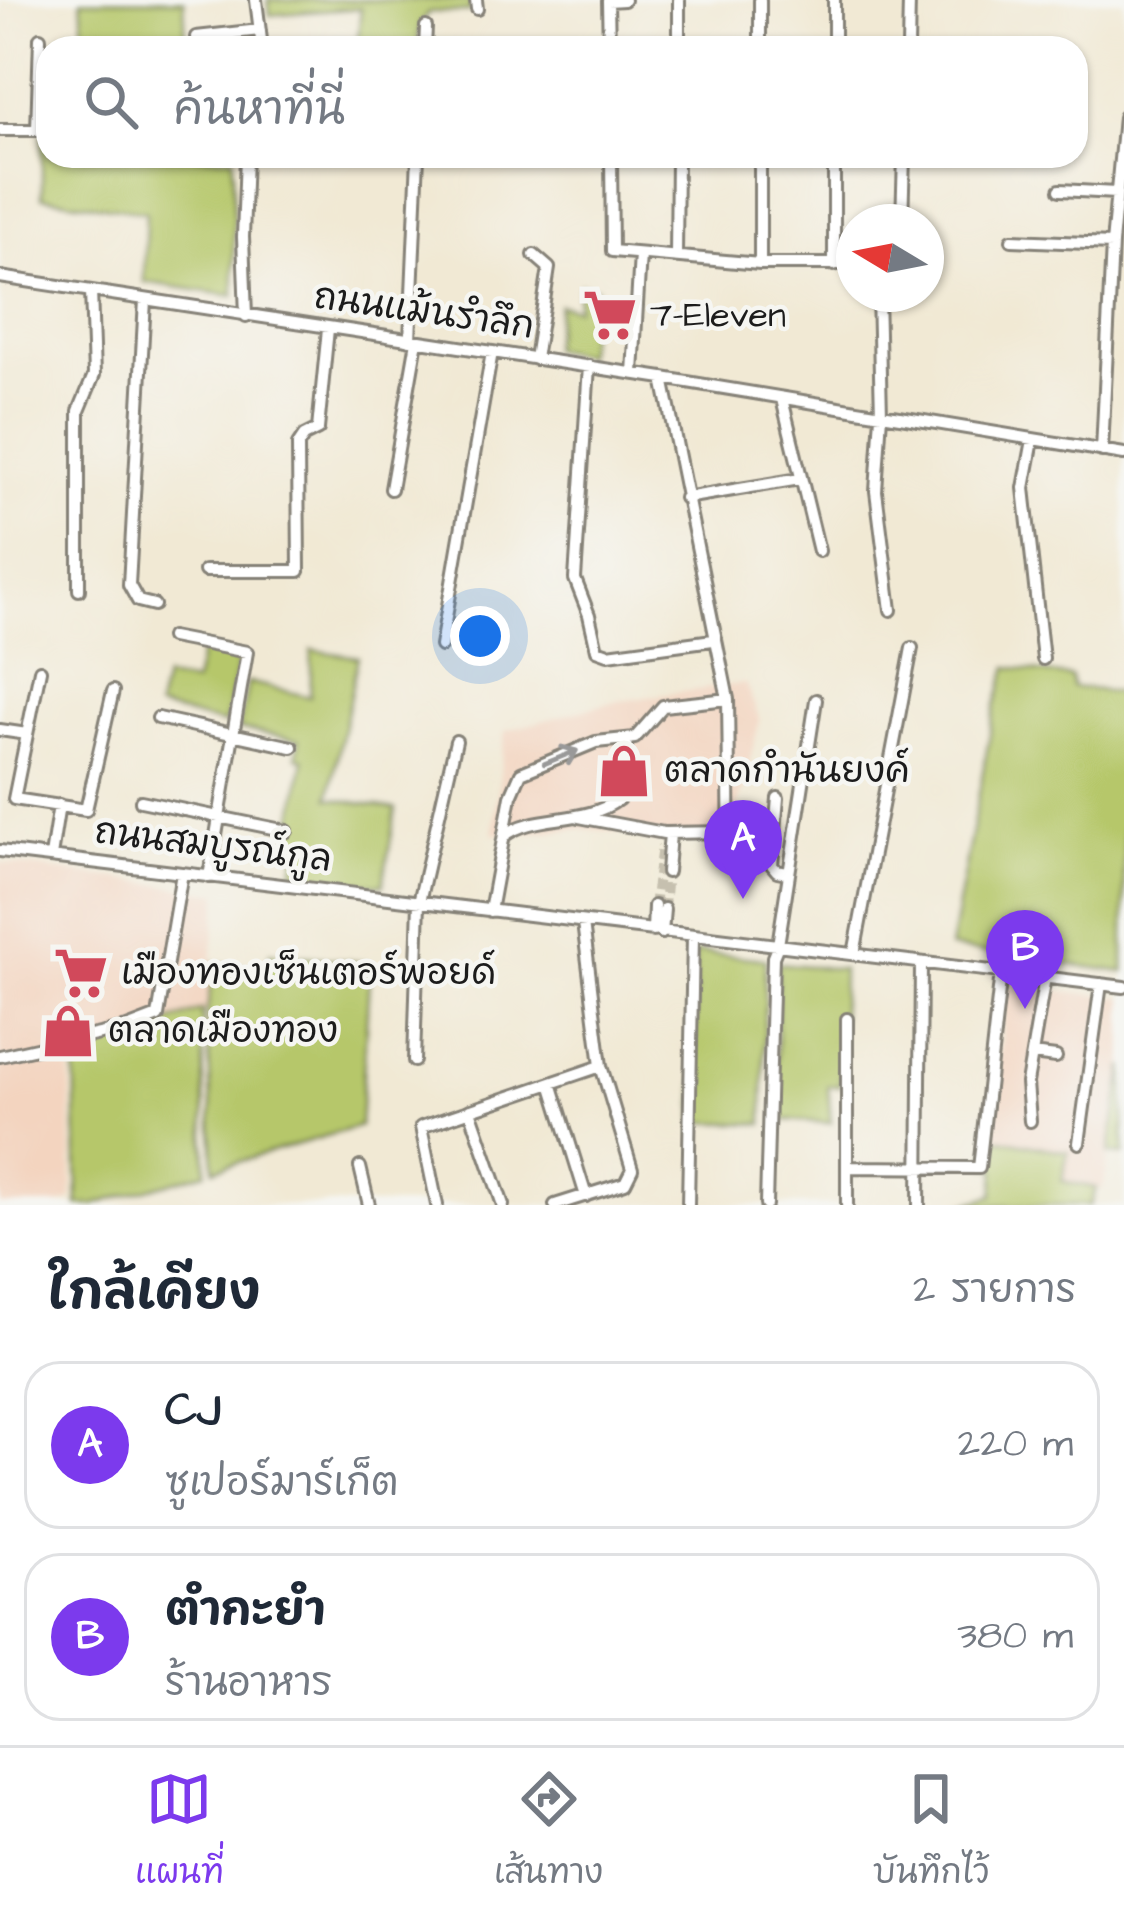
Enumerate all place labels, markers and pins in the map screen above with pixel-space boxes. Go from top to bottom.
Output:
supermarket icon: 7-Eleven [581,286,639,344]
place label: 7-Eleven [650,290,786,341]
shop icon: ตลาดกำนันยงค์ [595,742,653,800]
place label: ตลาดกำนันยงค์ [664,746,909,797]
pin: A [704,800,782,899]
pin: B [986,910,1064,1009]
supermarket icon: เมืองทองเซ็นเตอร์พอยด์ [52,944,110,1002]
place label: เมืองทองเซ็นเตอร์พอยด์ [121,948,496,999]
shop icon: ตลาดเมืองทอง [39,1002,97,1060]
place label: ตลาดเมืองทอง [108,1006,338,1057]

